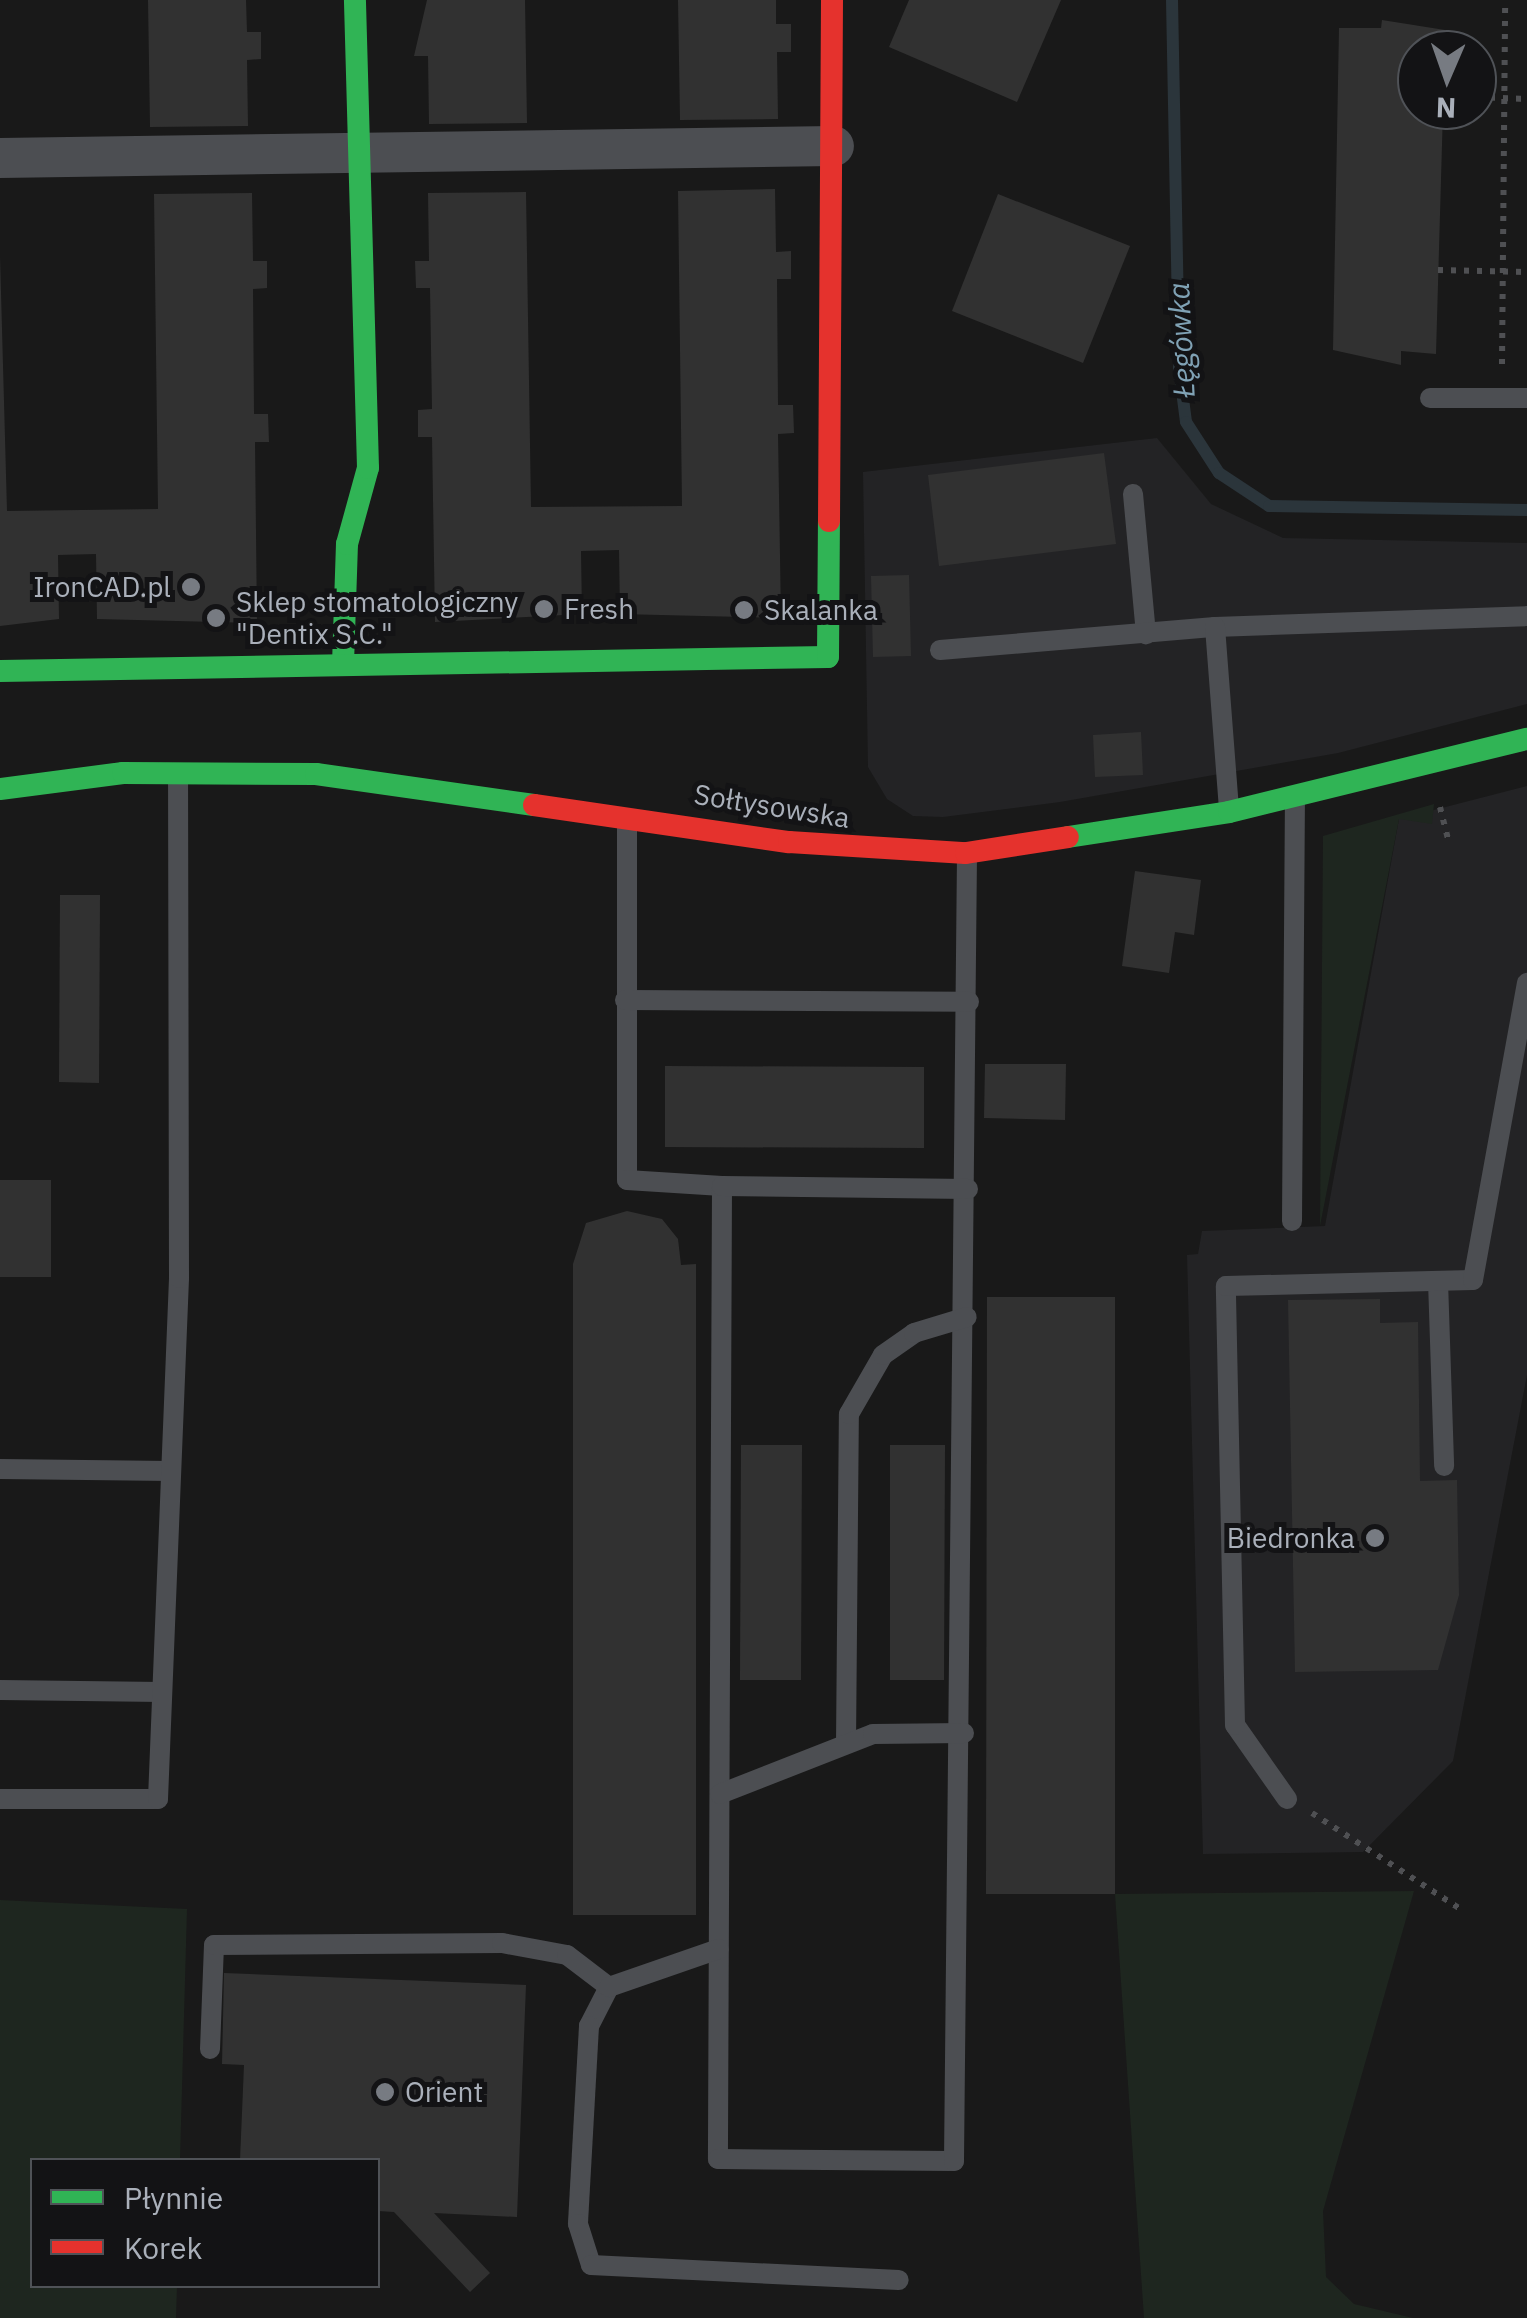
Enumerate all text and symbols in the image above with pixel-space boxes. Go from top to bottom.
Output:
north arrow [1397,30,1497,130]
text: N [1435,90,1457,127]
water label: Łęgówka [1160,281,1202,399]
place label: IronCAD.pl [33,570,171,604]
marker: IronCAD.pl [180,576,202,598]
place label: Sklep stomatologiczny "Dentix S.C." [236,585,518,651]
place label: Fresh [564,592,634,626]
place label: Skalanka [764,593,878,627]
marker: Fresh [533,598,555,620]
marker: Skalanka [733,599,755,621]
marker: Sklep stomatologiczny "Dentix S.C." [205,607,227,629]
street label: Sołtysowska [692,777,852,835]
place label: Biedronka [1227,1521,1355,1555]
marker: Biedronka [1364,1527,1386,1549]
place label: Orient [405,2075,483,2109]
marker: Orient [374,2081,396,2103]
legend [30,2158,380,2288]
text: Płynnie [124,2178,223,2217]
text: Korek [124,2228,202,2267]

